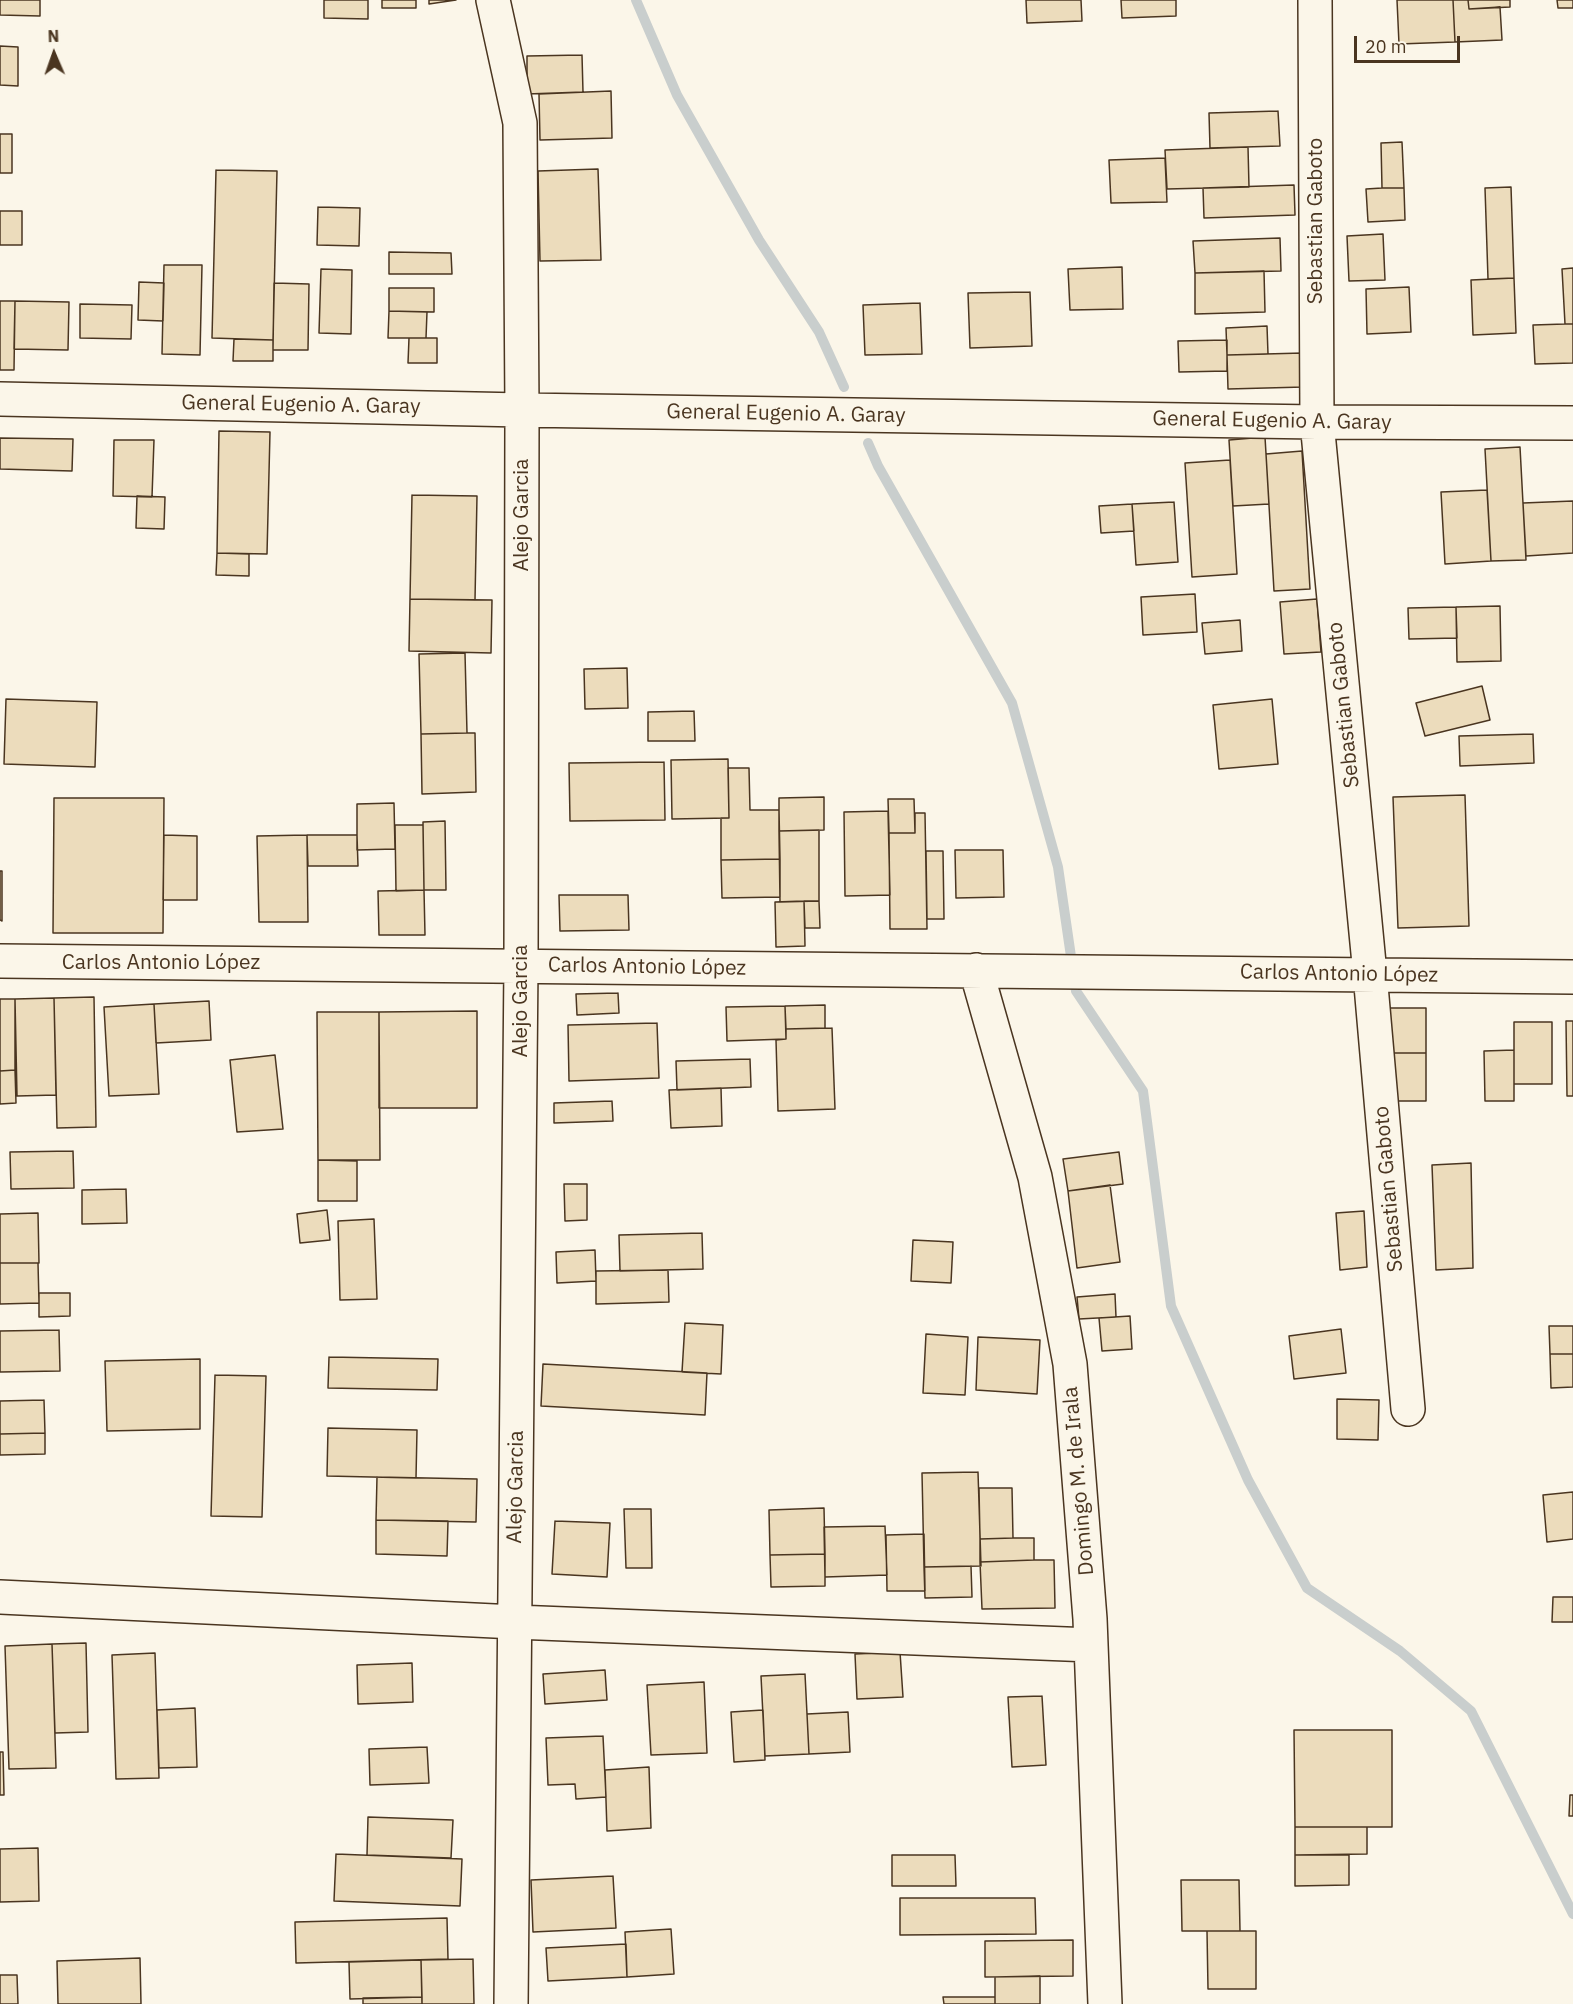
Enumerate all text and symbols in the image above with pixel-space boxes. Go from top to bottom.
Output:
north arrow [24,24,84,84]
scale bar [1357,24,1464,62]
text: N [47,26,60,46]
text: 20 m [1365,35,1407,58]
street label: Sebastian Gaboto [1303,138,1329,304]
street label: General Eugenio A. Garay [181,390,421,420]
street label: General Eugenio A. Garay [666,399,906,429]
street label: General Eugenio A. Garay [1152,406,1392,436]
street label: Alejo Garcia [509,458,535,572]
street label: Sebastian Gaboto [1323,621,1365,789]
street label: Alejo Garcia [508,944,534,1058]
street label: Carlos Antonio López [62,950,260,976]
street label: Carlos Antonio López [548,953,746,981]
street label: Carlos Antonio López [1240,960,1438,988]
street label: Sebastian Gaboto [1369,1105,1409,1273]
street label: Domingo M. de Irala [1058,1385,1100,1577]
street label: Alejo Garcia [502,1430,530,1544]

